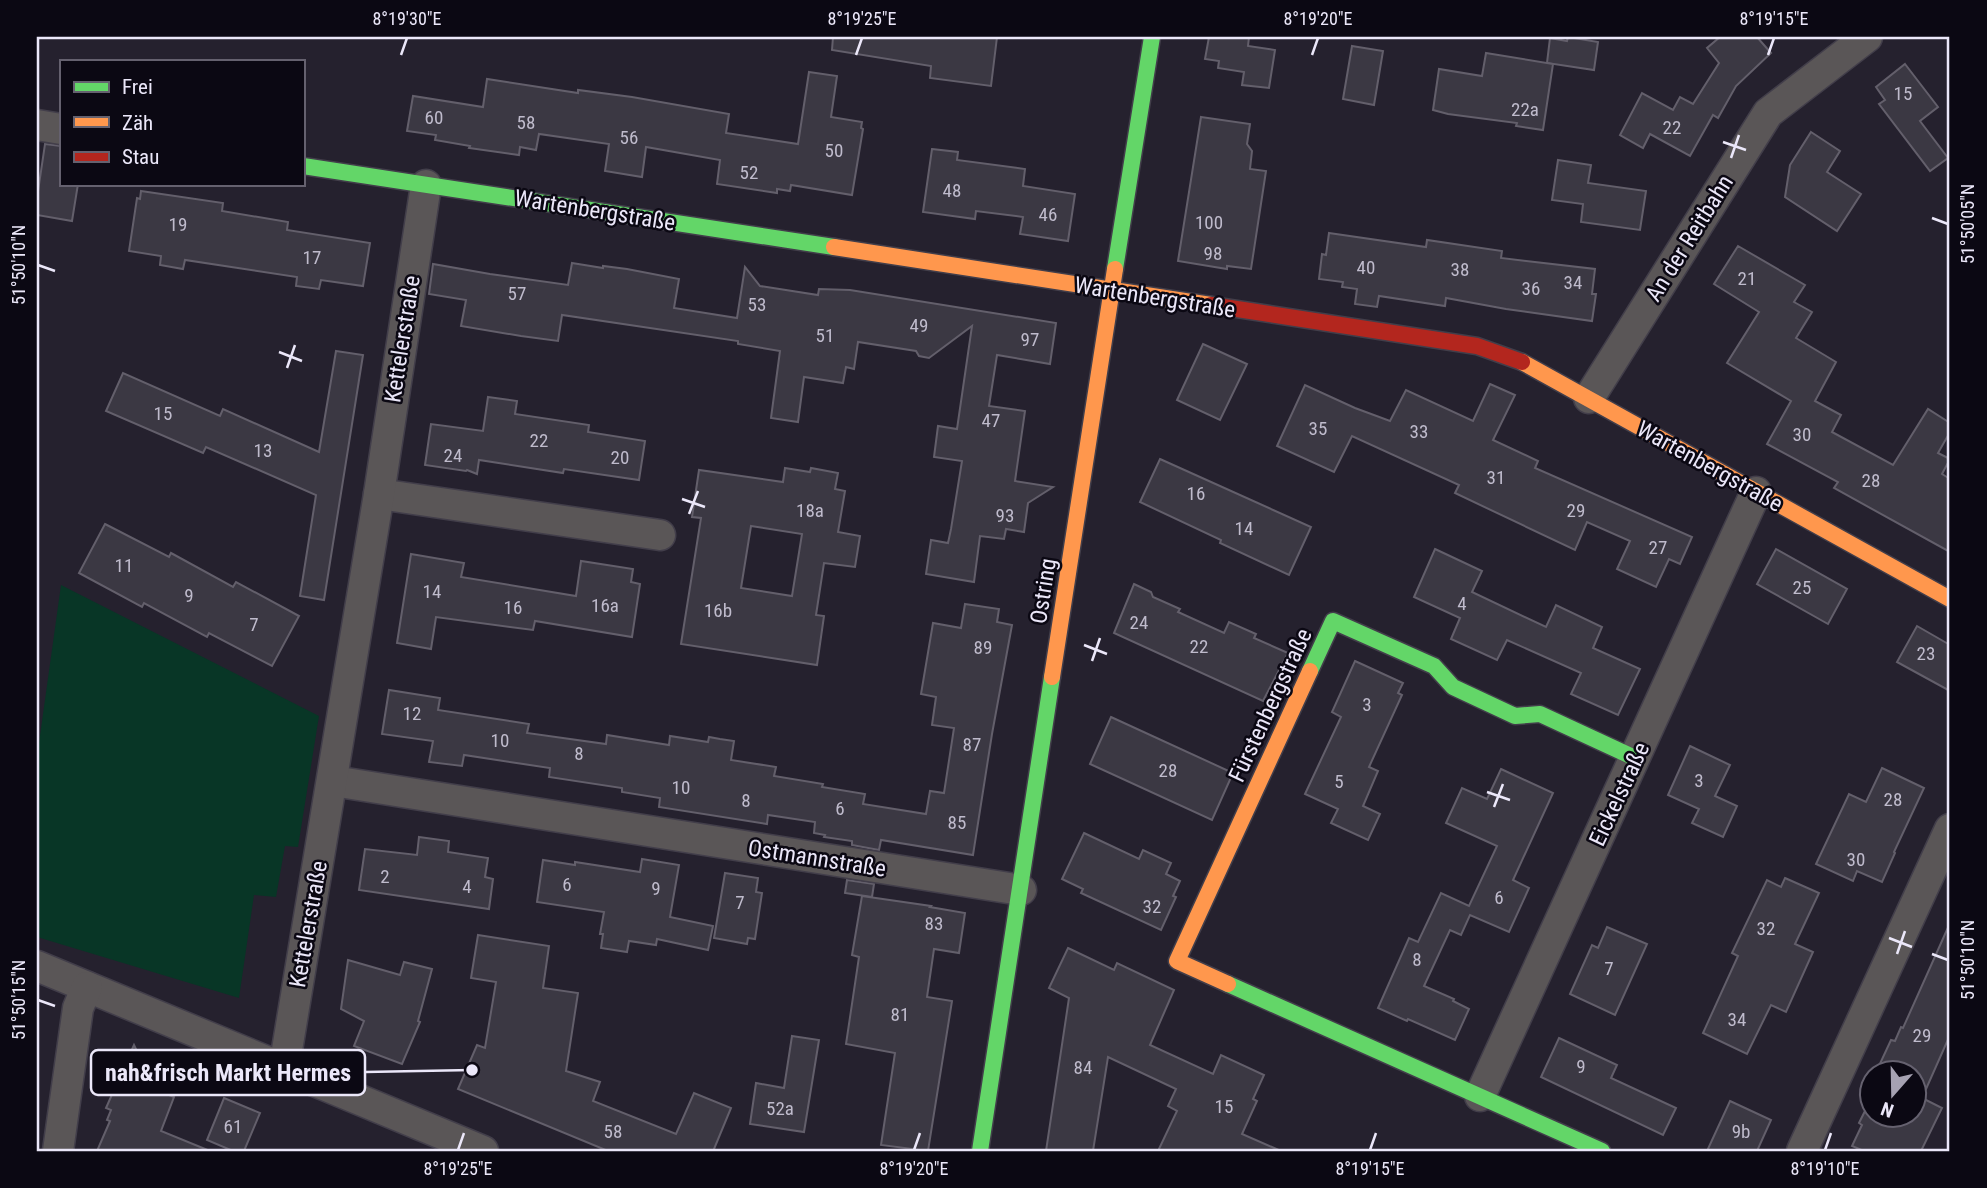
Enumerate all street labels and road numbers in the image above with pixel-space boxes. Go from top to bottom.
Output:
street label: An der Reitbahn [1640,170,1739,306]
street label: Wartenbergstraße [513,184,677,237]
street label: Wartenbergstraße [1073,271,1237,324]
street label: Kettelerstraße [379,274,426,404]
street label: Wartenbergstraße [1632,415,1787,518]
street label: Ostring [1025,556,1062,626]
street label: Fürstenbergstraße [1223,624,1318,786]
street label: Eickelstraße [1584,738,1655,850]
street label: Ostmannstraße [746,834,888,883]
street label: Kettelerstraße [284,859,333,990]

